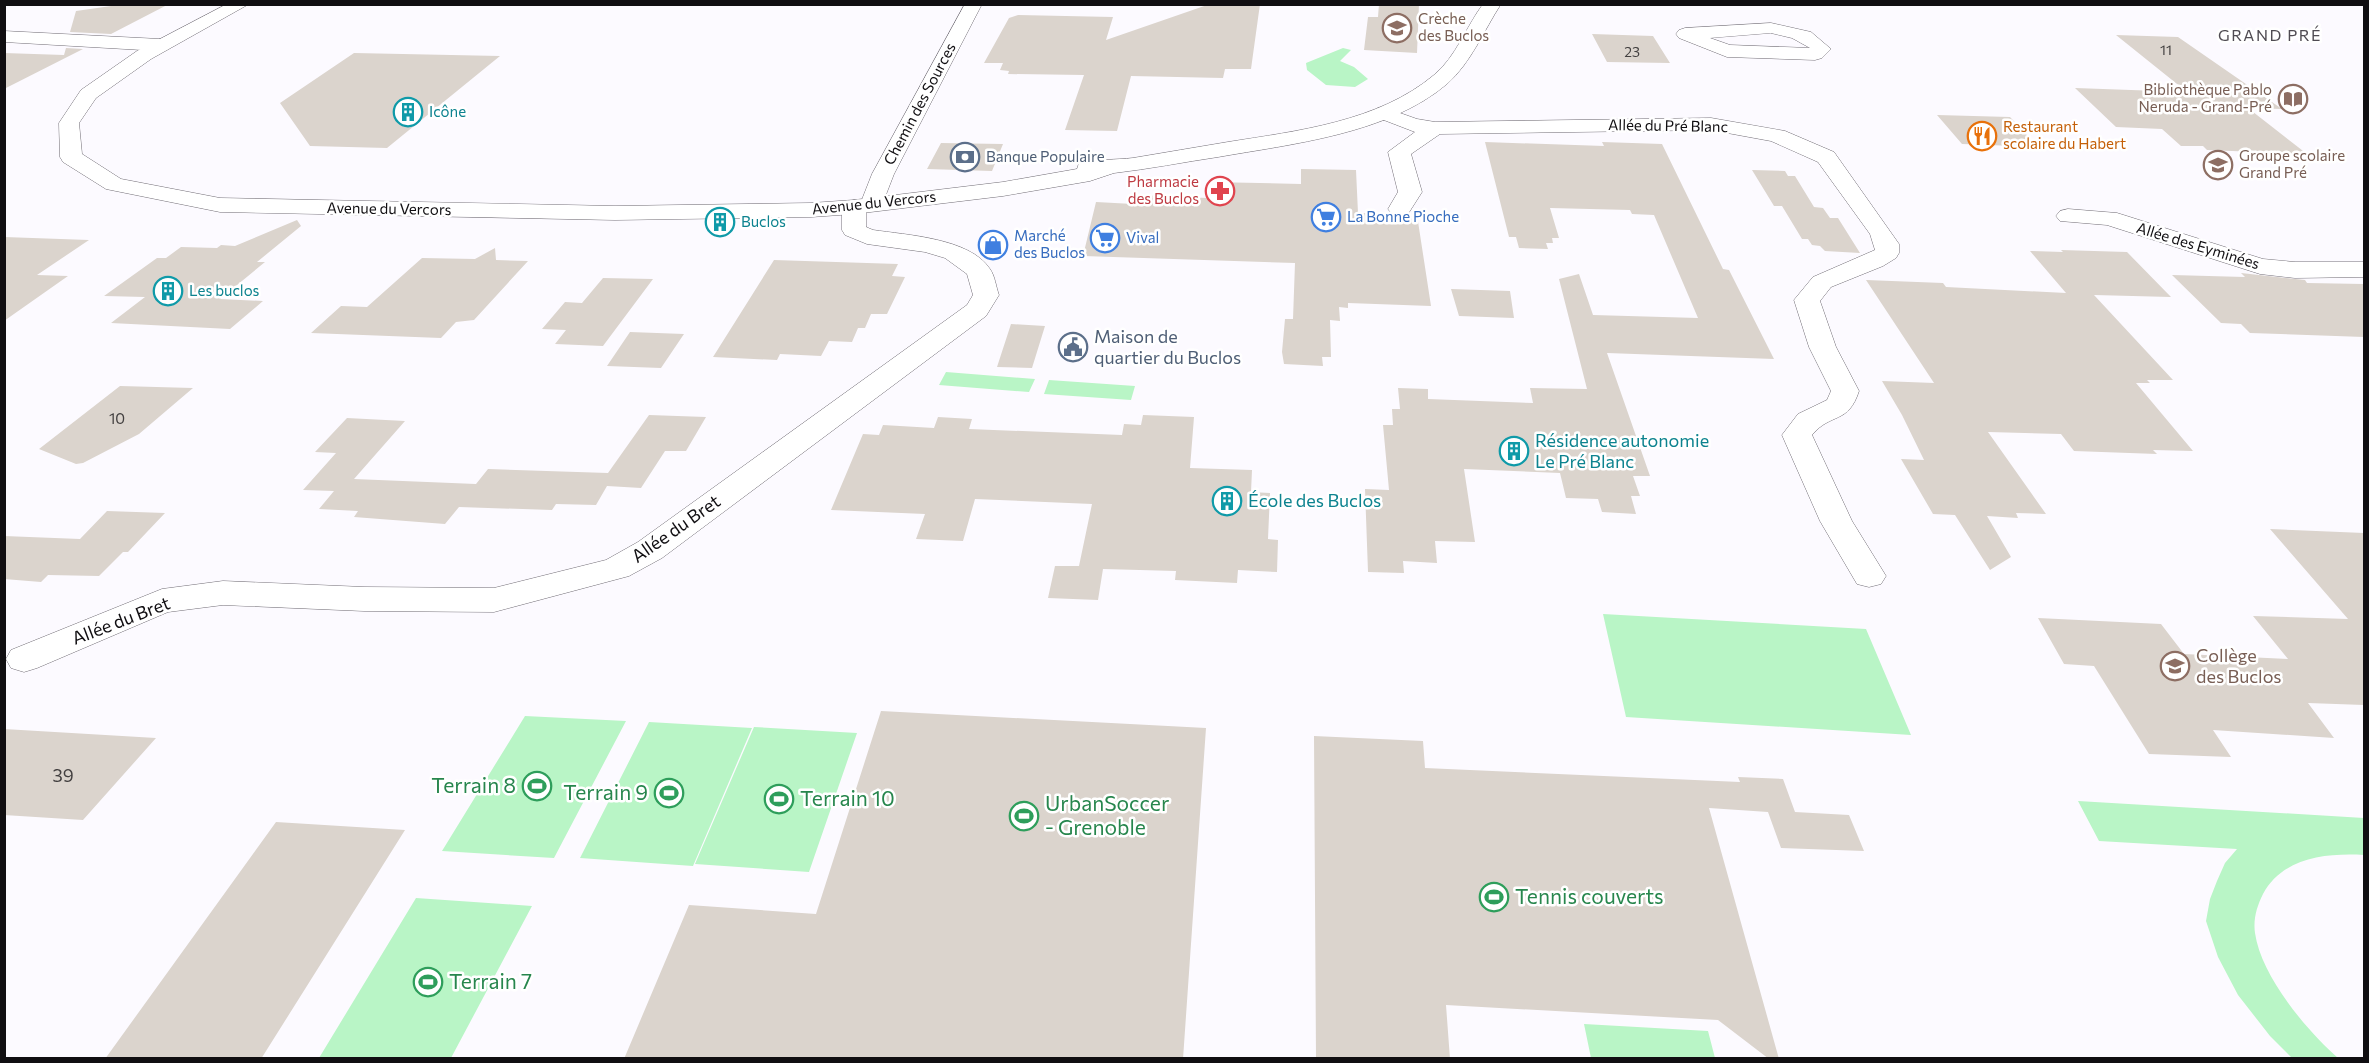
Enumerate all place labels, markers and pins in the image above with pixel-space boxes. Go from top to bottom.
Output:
place label: Crèche des Buclos [1418,9,1489,44]
school or university icon: Crèche des Buclos [1381,12,1413,44]
place label: Bibliothèque Pablo Neruda - Grand-Pré [2138,80,2272,115]
library icon: Bibliothèque Pablo Neruda - Grand-Pré [2277,83,2309,115]
building icon: Icône [392,96,424,128]
place label: Icône [429,102,466,120]
place label: Restaurant scolaire du Habert [2003,117,2126,152]
restaurant icon: Restaurant scolaire du Habert [1966,120,1998,152]
bank icon: Banque Populaire [949,141,981,173]
place label: Groupe scolaire Grand Pré [2239,146,2345,181]
place label: Banque Populaire [986,147,1105,165]
school or university icon: Groupe scolaire Grand Pré [2202,149,2234,181]
place label: Pharmacie des Buclos [1127,172,1199,207]
pharmacy icon: Pharmacie des Buclos [1204,175,1236,207]
supermarket icon: La Bonne Pioche [1310,201,1342,233]
building icon: Buclos [704,206,736,238]
place label: La Bonne Pioche [1347,207,1459,225]
place label: Buclos [741,212,786,230]
supermarket icon: Vival [1089,222,1121,254]
place label: Marché des Buclos [1014,226,1085,261]
place label: Vival [1126,228,1159,246]
shop icon: Marché des Buclos [977,229,1009,261]
building icon: Les buclos [152,275,184,307]
place label: Les buclos [189,281,259,299]
place label: Maison de quartier du Buclos [1094,325,1241,368]
public building icon: Maison de quartier du Buclos [1057,331,1089,363]
place label: Résidence autonomie Le Pré Blanc [1535,429,1709,472]
building icon: Résidence autonomie Le Pré Blanc [1498,435,1530,467]
building icon: École des Buclos [1211,485,1243,517]
place label: École des Buclos [1248,489,1381,511]
place label: Collège des Buclos [2196,644,2281,687]
school or university icon: Collège des Buclos [2159,650,2191,682]
sports icon: Terrain 8 [521,770,553,802]
place label: Terrain 8 [431,772,516,797]
sports icon: Terrain 9 [653,777,685,809]
place label: Terrain 9 [563,779,648,804]
sports icon: Terrain 10 [763,783,795,815]
place label: Terrain 10 [800,785,895,810]
place label: UrbanSoccer - Grenoble [1045,790,1169,839]
sports icon: UrbanSoccer - Grenoble [1008,800,1040,832]
sports icon: Tennis couverts [1478,881,1510,913]
place label: Tennis couverts [1515,883,1664,908]
sports icon: Terrain 7 [412,966,444,998]
place label: Terrain 7 [449,968,532,993]

